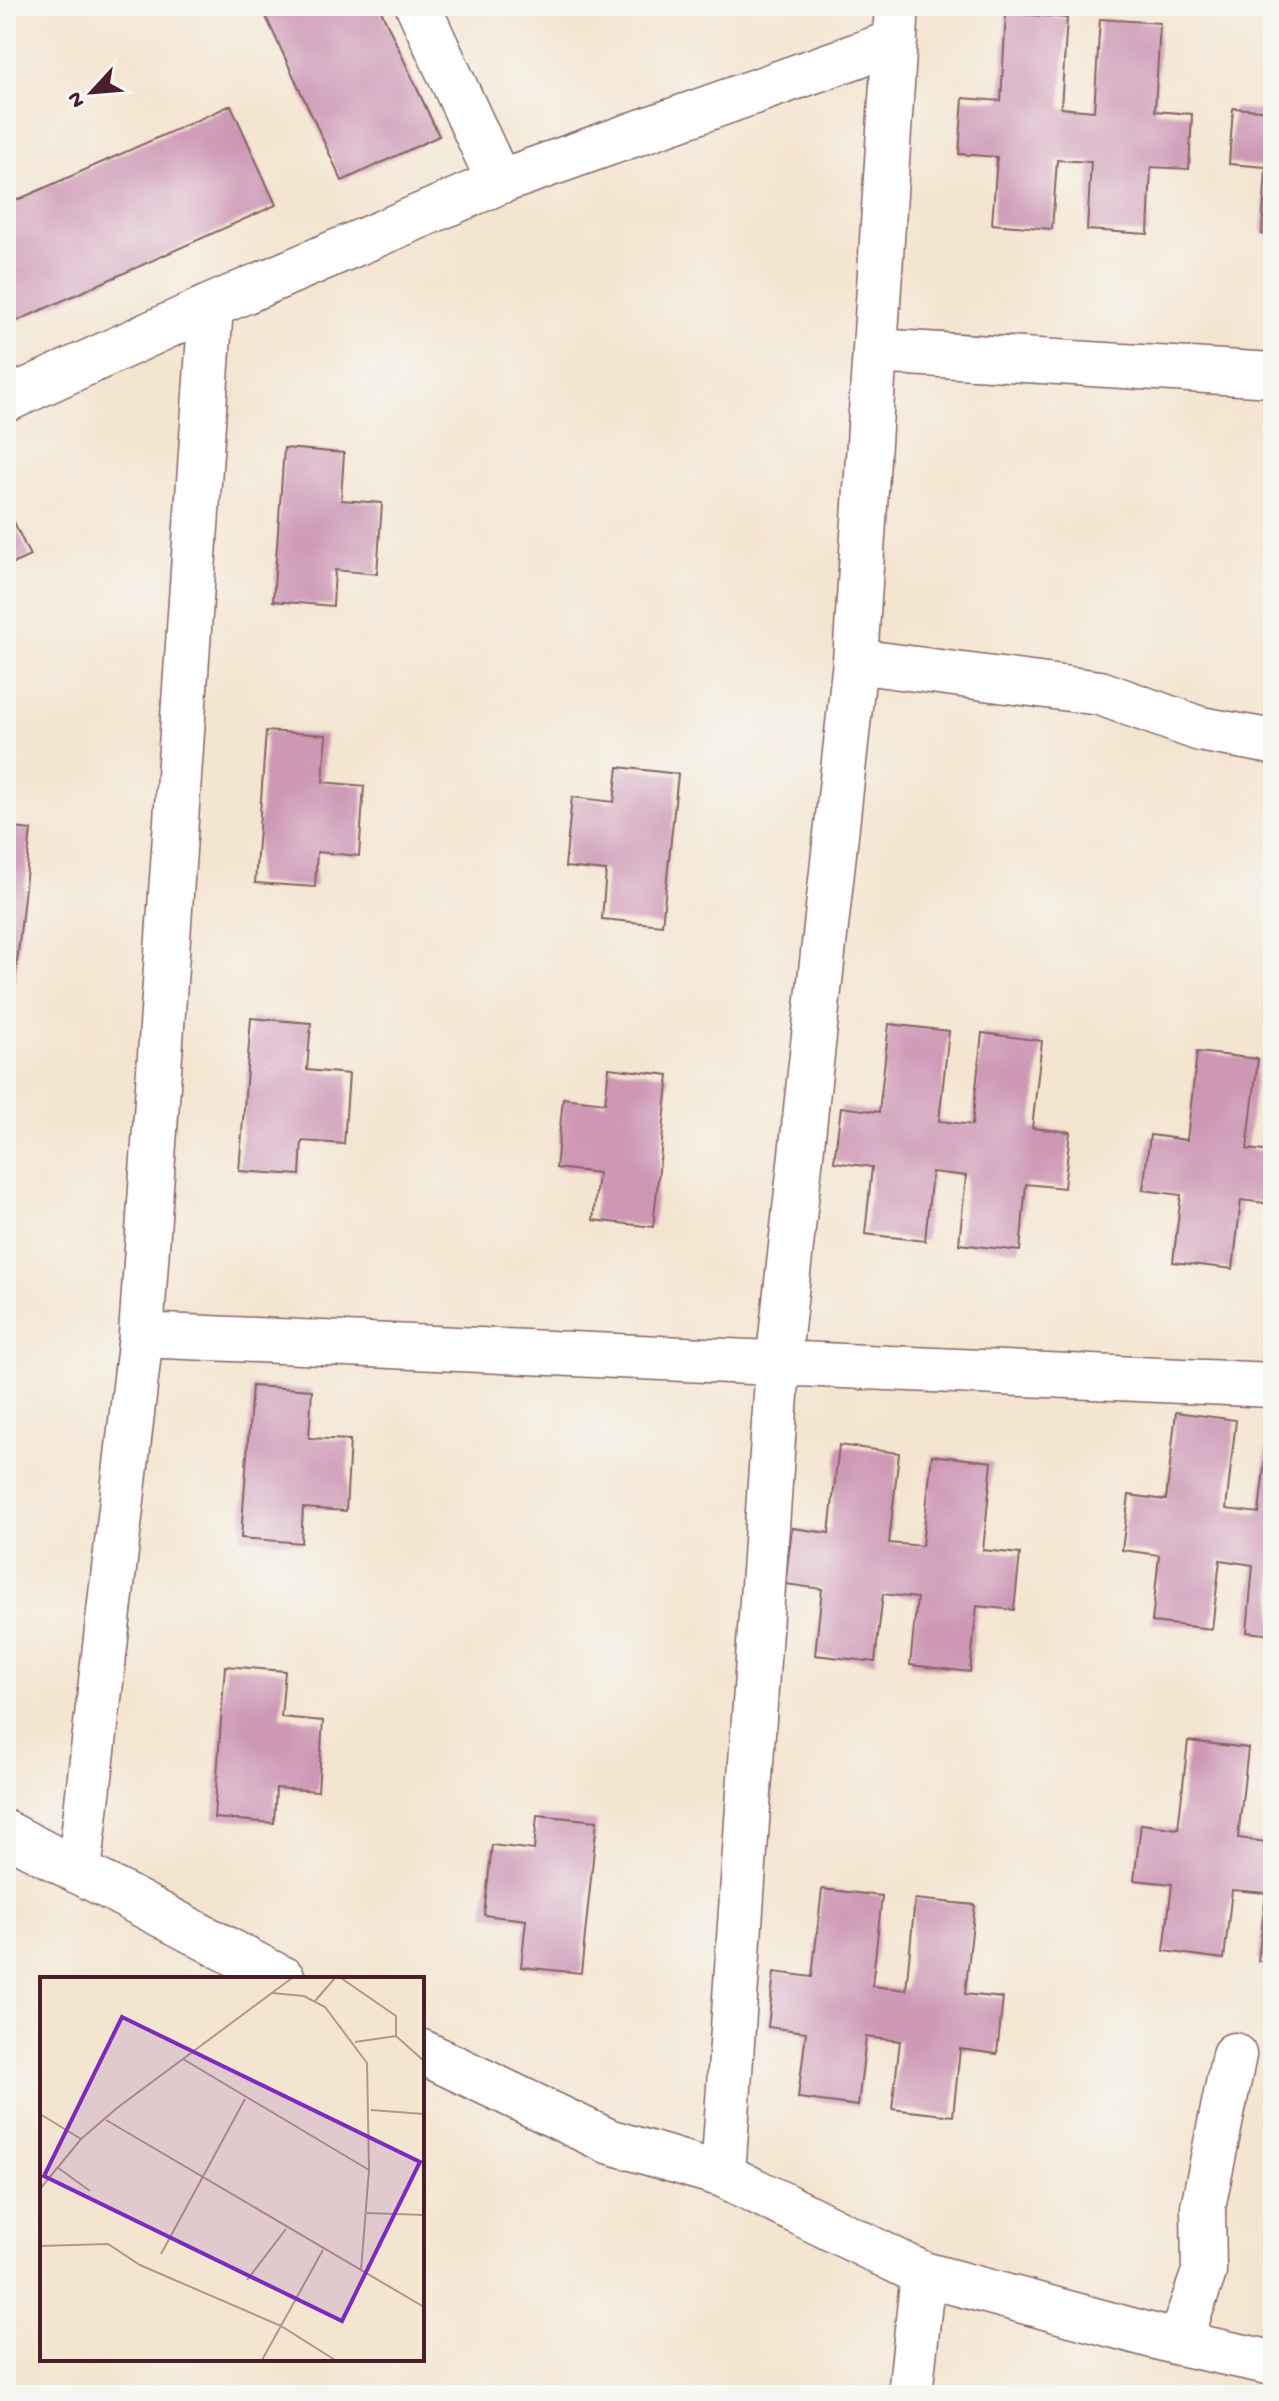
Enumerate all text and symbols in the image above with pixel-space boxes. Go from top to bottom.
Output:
north arrow [52,52,132,132]
text: N [63,87,92,111]
inset map [40,1977,424,2361]

